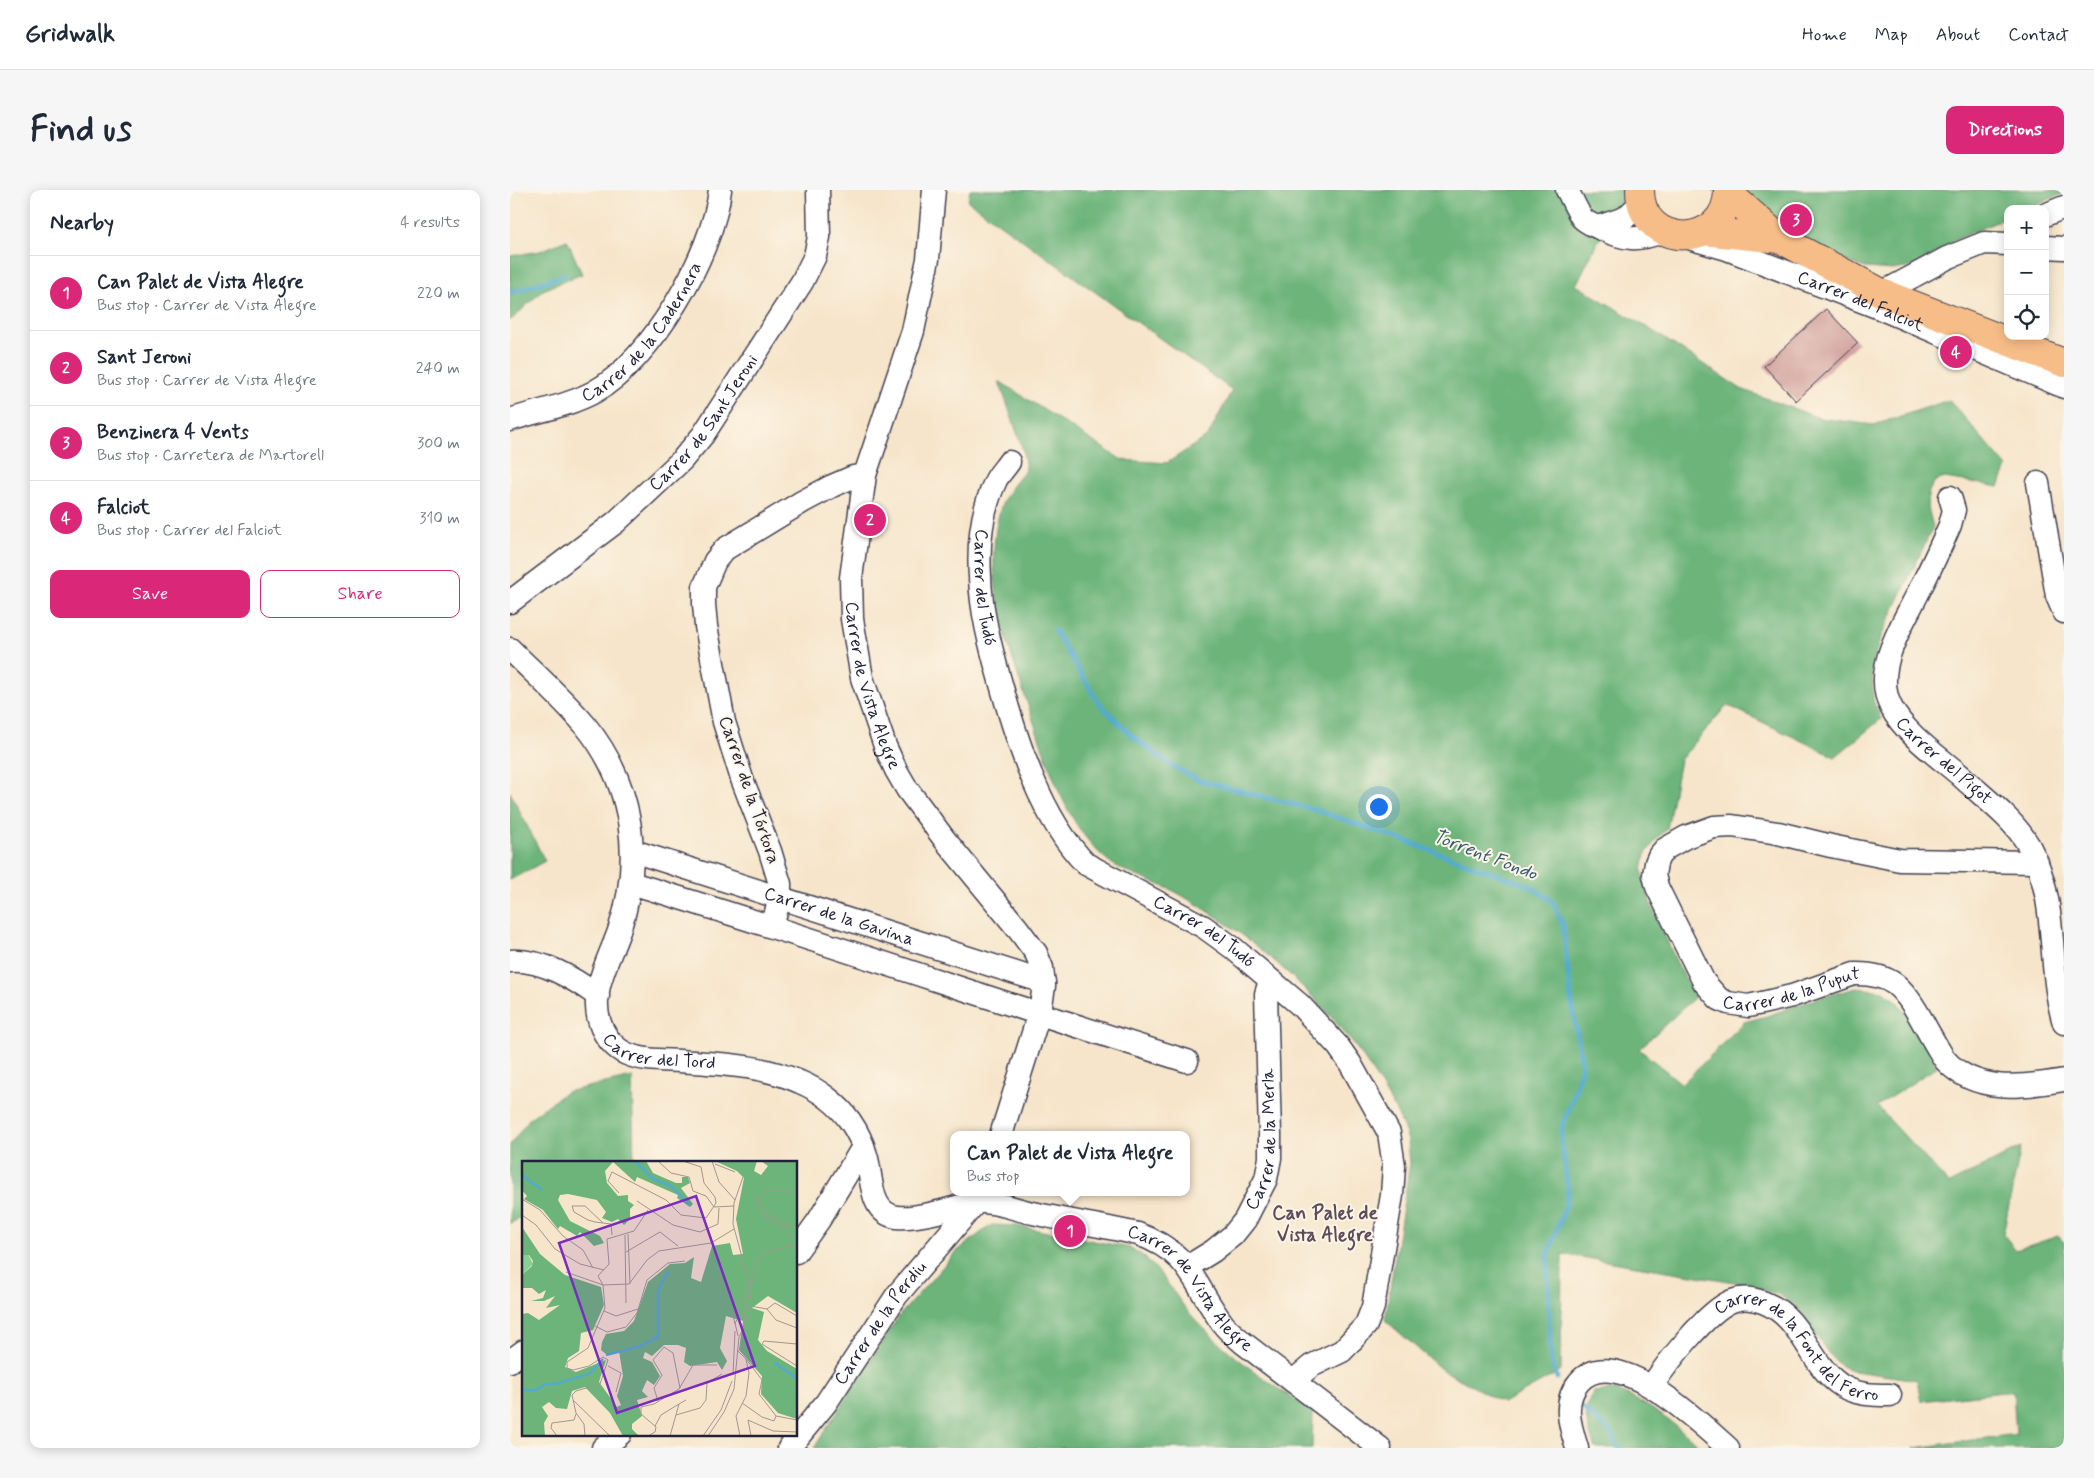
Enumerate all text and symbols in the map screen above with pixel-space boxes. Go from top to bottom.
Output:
text: Gridwalk [25,19,115,50]
text: Home [1802,23,1847,47]
text: Map [1875,23,1908,47]
text: About [1936,23,1980,47]
text: Contact [2008,23,2069,47]
button: Directions [1946,106,2064,154]
text: Find us [30,107,132,153]
pin: 3 [1780,201,1812,239]
map controls [2004,205,2049,340]
button: + [2004,205,2049,250]
text: Nearby [50,209,114,237]
text: 4 results [400,212,460,233]
button: − [2004,250,2049,295]
street label: Carrer de la Cadernera [578,258,708,408]
street label: Carrer del Falciot [1794,265,1928,338]
text: Can Palet de Vista Alegre [97,270,304,295]
text: 1 [62,283,70,304]
text: 220 m [417,283,460,304]
text: Bus stop · Carrer de Vista Alegre [97,295,317,316]
button: locate [2004,295,2049,340]
pin: 4 [1940,333,1972,371]
text: Sant Jeroni [97,345,191,370]
street label: Carrer de Sant Jeroni [644,350,764,497]
text: 2 [62,358,70,379]
text: 240 m [416,358,460,379]
text: Bus stop · Carrer de Vista Alegre [97,370,317,391]
text: Benzinera 4 Vents [97,420,249,445]
text: 3 [62,433,70,454]
text: 300 m [417,433,460,454]
text: Bus stop · Carretera de Martorell [97,445,324,466]
text: Falciot [97,495,150,520]
pin: 2 [854,501,886,539]
text: 4 [61,508,71,529]
text: 310 m [419,508,460,529]
text: Bus stop · Carrer del Falciot [97,520,282,541]
street label: Carrer del Tudó [967,528,1002,648]
button: Save [50,570,250,618]
button: Share [260,570,460,618]
street label: Carrer de Vista Alegre [840,601,906,774]
street label: Carrer del Pigot [1890,712,1997,810]
street label: Carrer de la Tórtora [712,713,786,867]
your location [1366,794,1392,820]
water label: Torrent Fondo [1429,824,1542,887]
street label: Carrer de la Gavina [761,882,917,952]
street label: Carrer del Tudó [1149,890,1260,973]
street label: Carrer de la Puput [1721,962,1860,1018]
street label: Carrer del Tord [597,1028,716,1075]
street label: Carrer de la Merla [1240,1068,1282,1214]
popup [950,1131,1190,1196]
text: Can Palet de Vista Alegre [967,1141,1173,1166]
inset map [522,1161,798,1436]
text: Bus stop [967,1166,1020,1187]
district label: Can Palet de Vista Alegre [1272,1201,1378,1251]
pin: 1 [1054,1212,1086,1250]
street label: Carrer de Vista Alegre [1125,1220,1257,1358]
street label: Carrer de la Perdiu [829,1256,932,1390]
street label: Carrer de la Font del Ferro [1709,1286,1880,1407]

